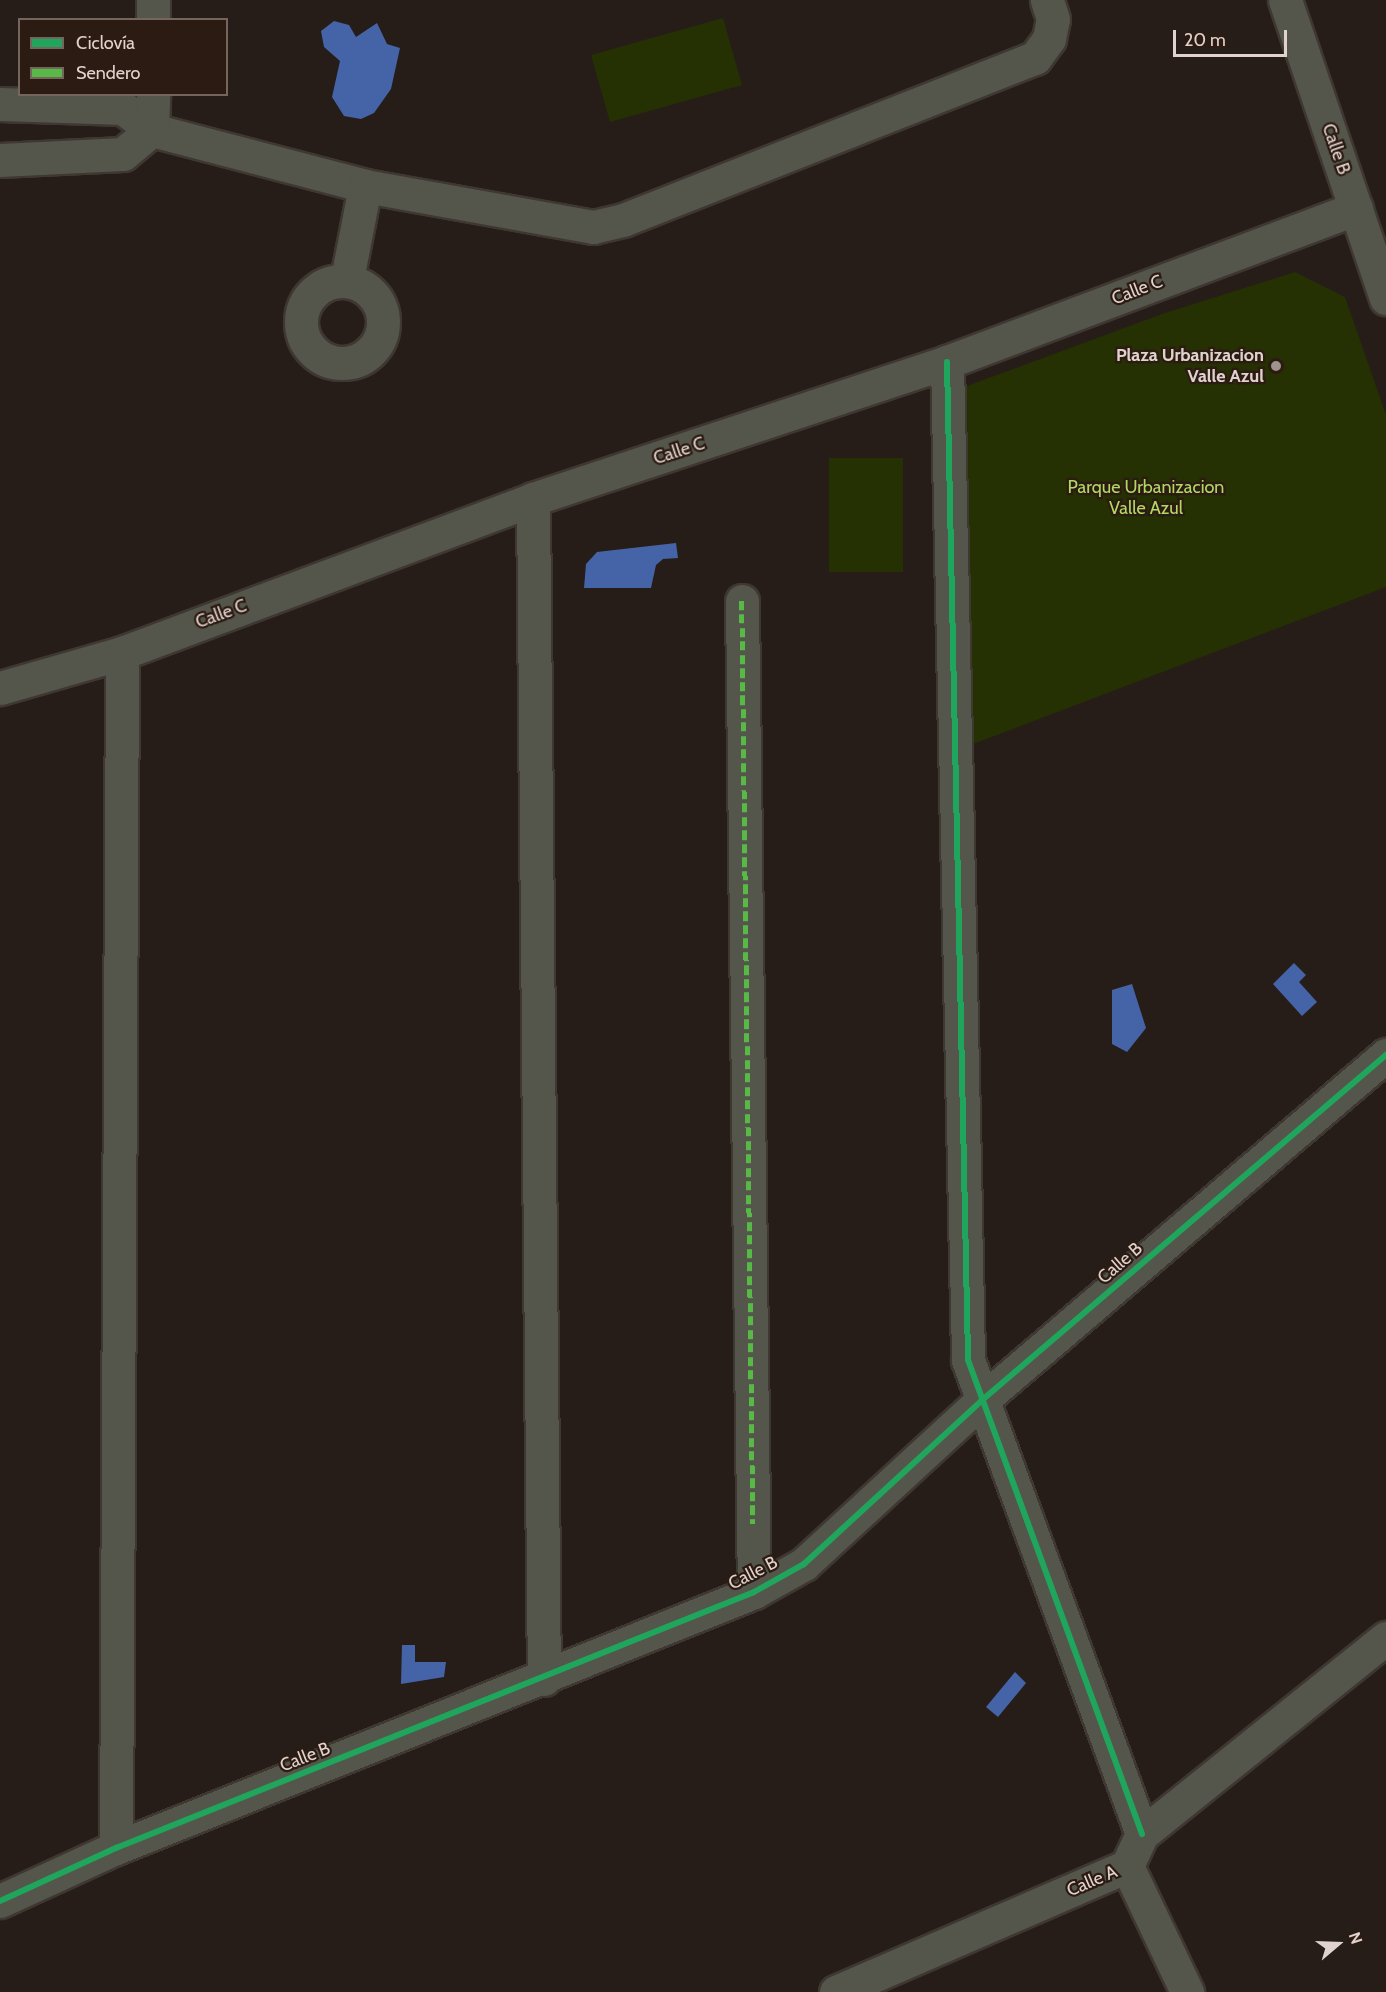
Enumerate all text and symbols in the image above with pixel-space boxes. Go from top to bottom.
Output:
legend [18,18,228,96]
scale bar [1176,18,1290,56]
text: 20 m [1184,29,1226,51]
text: Ciclovía [76,32,135,54]
text: Sendero [76,62,140,84]
street label: Calle B [1317,121,1355,177]
street label: Calle C [1109,271,1165,309]
place label: Plaza Urbanizacion Valle Azul [1116,345,1264,388]
marker: Plaza Urbanizacion Valle Azul [1269,359,1283,373]
street label: Calle C [651,433,707,469]
park label: Parque Urbanizacion Valle Azul [1068,477,1224,520]
street label: Calle C [193,595,249,633]
street label: Calle B [1093,1238,1147,1288]
street label: Calle B [725,1552,781,1594]
street label: Calle B [277,1738,333,1776]
street label: Calle A [1064,1861,1120,1901]
north arrow [1308,1914,1368,1974]
text: N [1345,1930,1366,1946]

